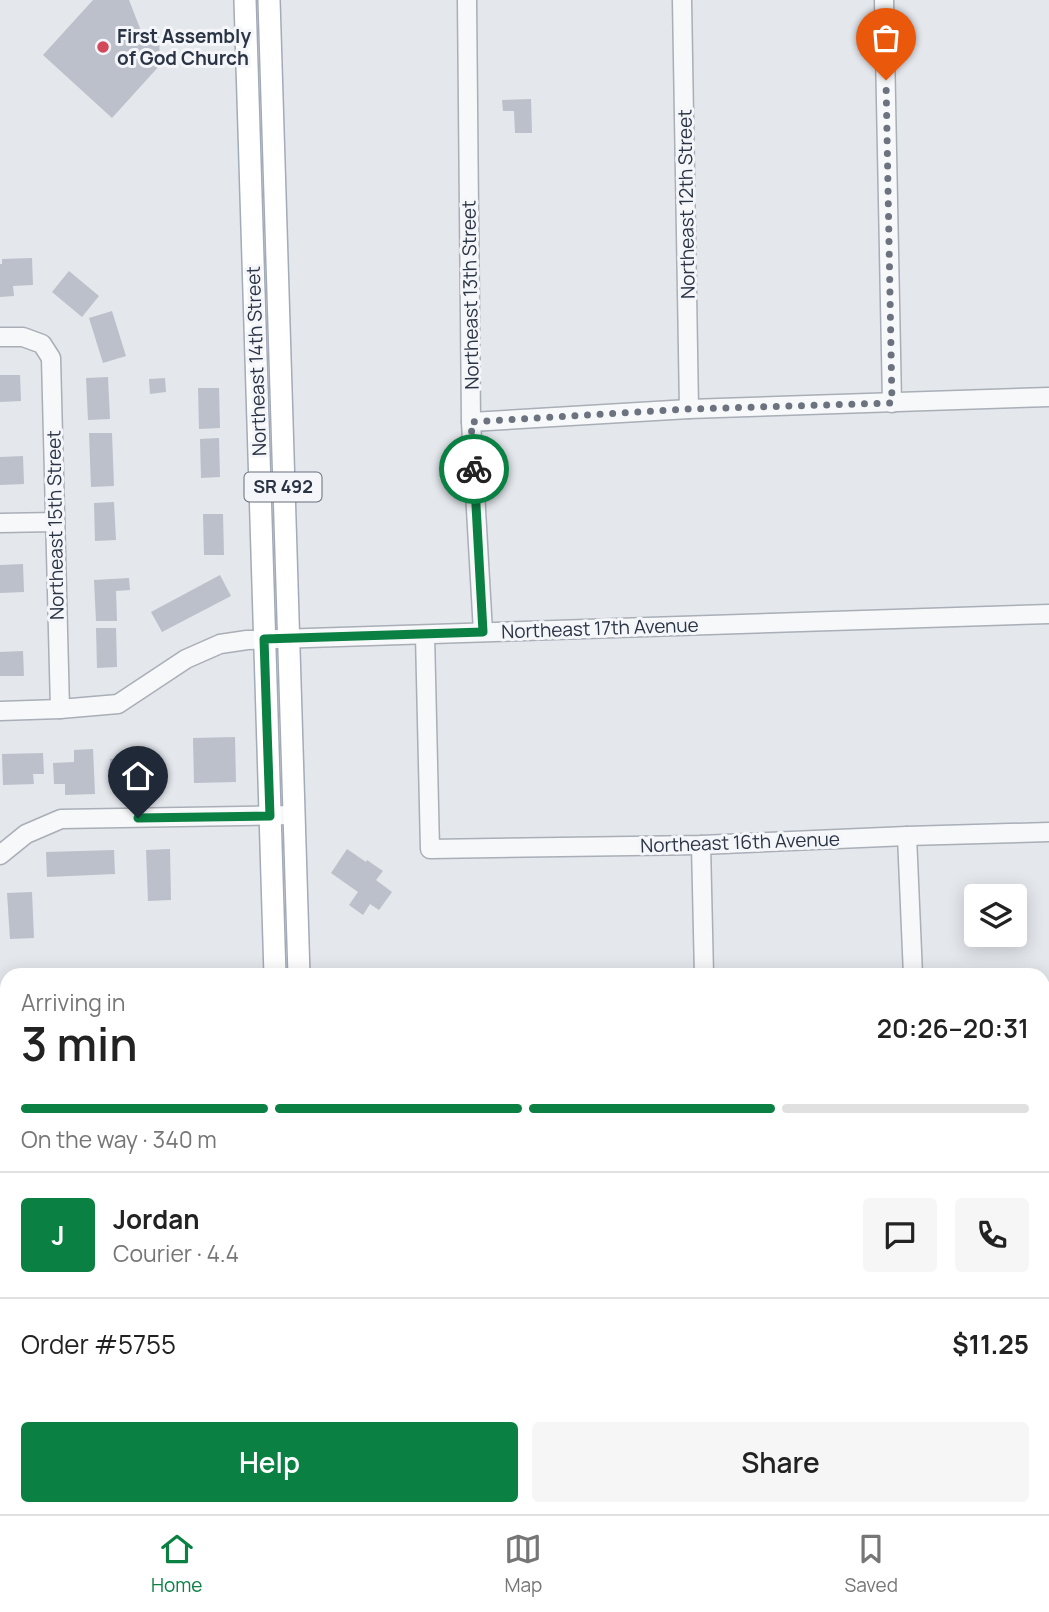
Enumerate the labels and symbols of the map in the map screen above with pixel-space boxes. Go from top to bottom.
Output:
pin [856,8,916,80]
place label: First Assembly of God Church [117,23,251,71]
marker: First Assembly of God Church [95,39,111,55]
street label: Northeast 12th Street [671,109,701,299]
street label: Northeast 13th Street [455,200,485,390]
street label: Northeast 14th Street [240,266,272,456]
street label: Northeast 15th Street [40,430,70,620]
courier [439,434,509,504]
road number: SR 492 [244,472,322,502]
street label: Northeast 17th Avenue [501,612,699,644]
pin [108,746,168,818]
street label: Northeast 16th Avenue [640,826,840,858]

